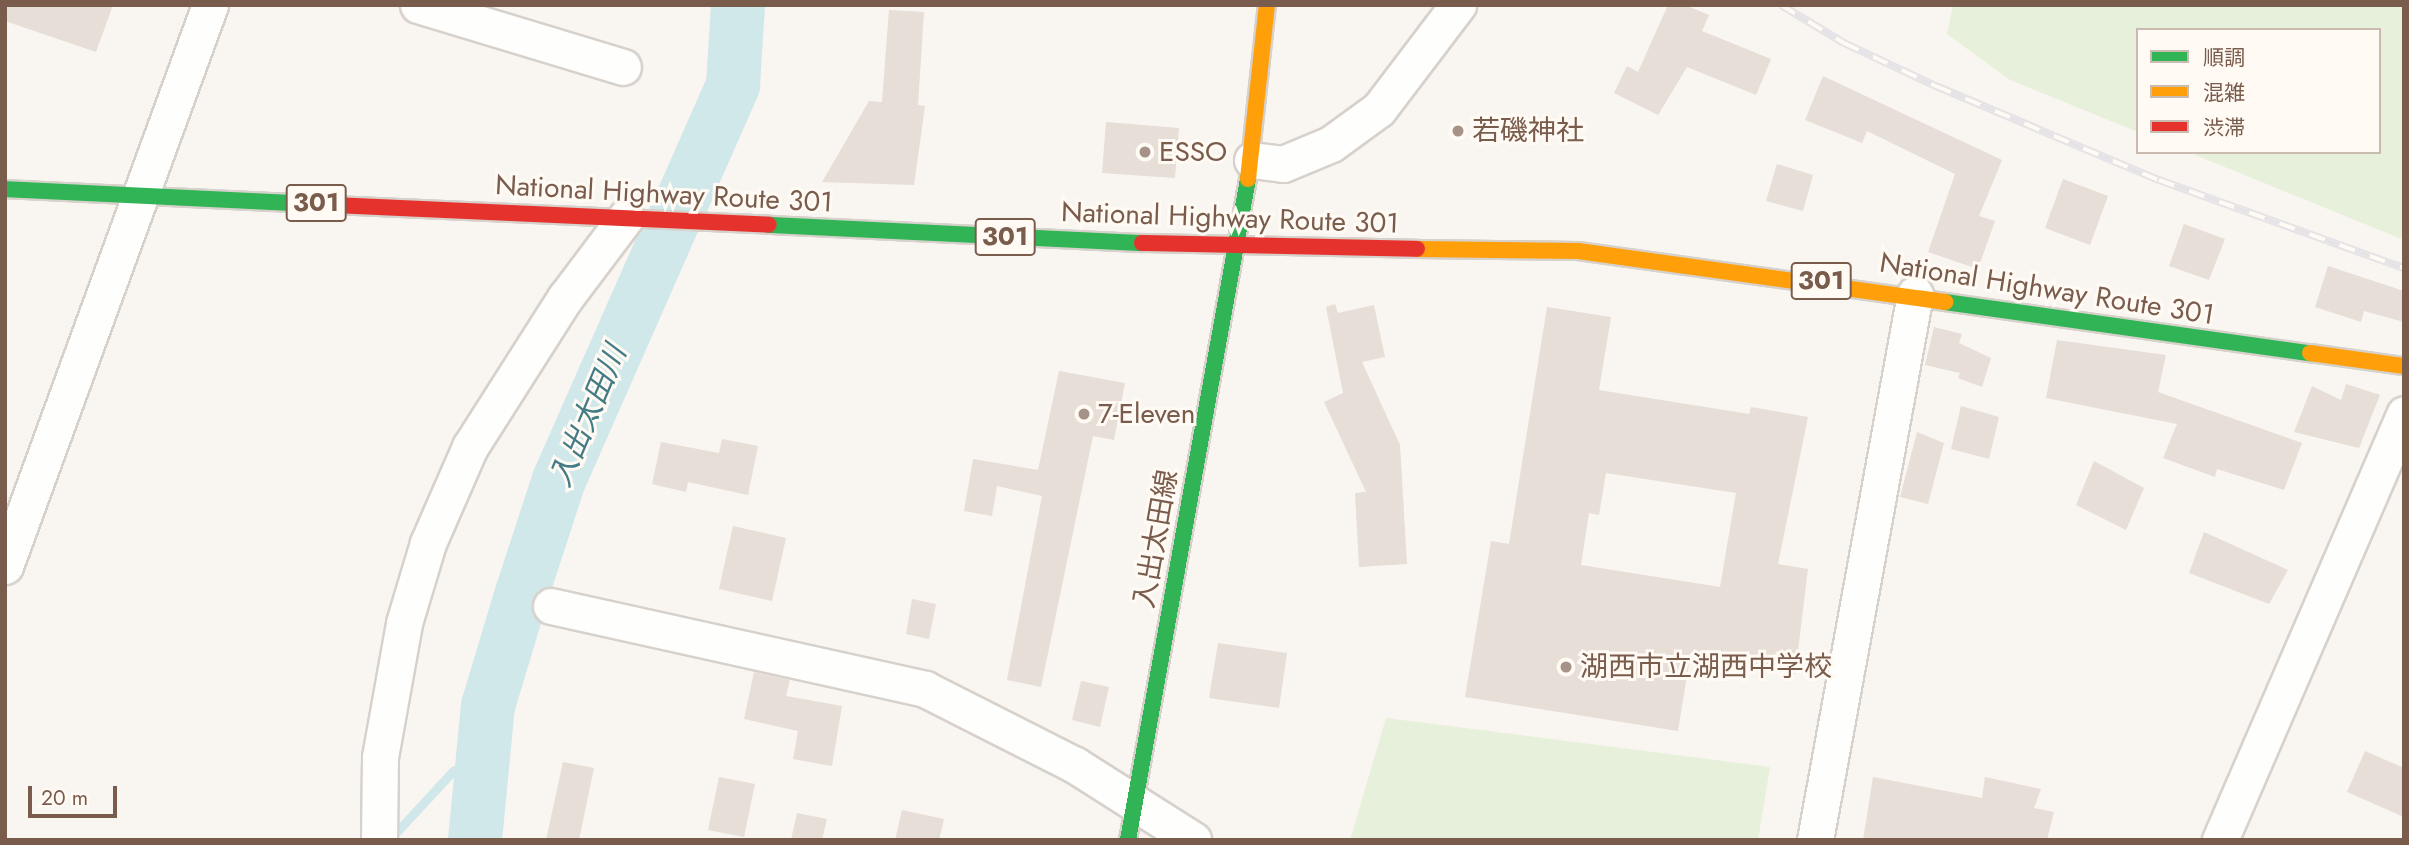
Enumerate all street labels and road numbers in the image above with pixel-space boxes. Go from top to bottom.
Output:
street label: National Highway Route 301 [494,168,834,220]
road number: 301 [284,180,348,226]
street label: National Highway Route 301 [1060,195,1400,241]
road number: 301 [974,214,1036,260]
street label: National Highway Route 301 [1877,246,2217,332]
road number: 301 [1790,258,1853,304]
street label: 入出太田線 [1127,467,1185,611]

